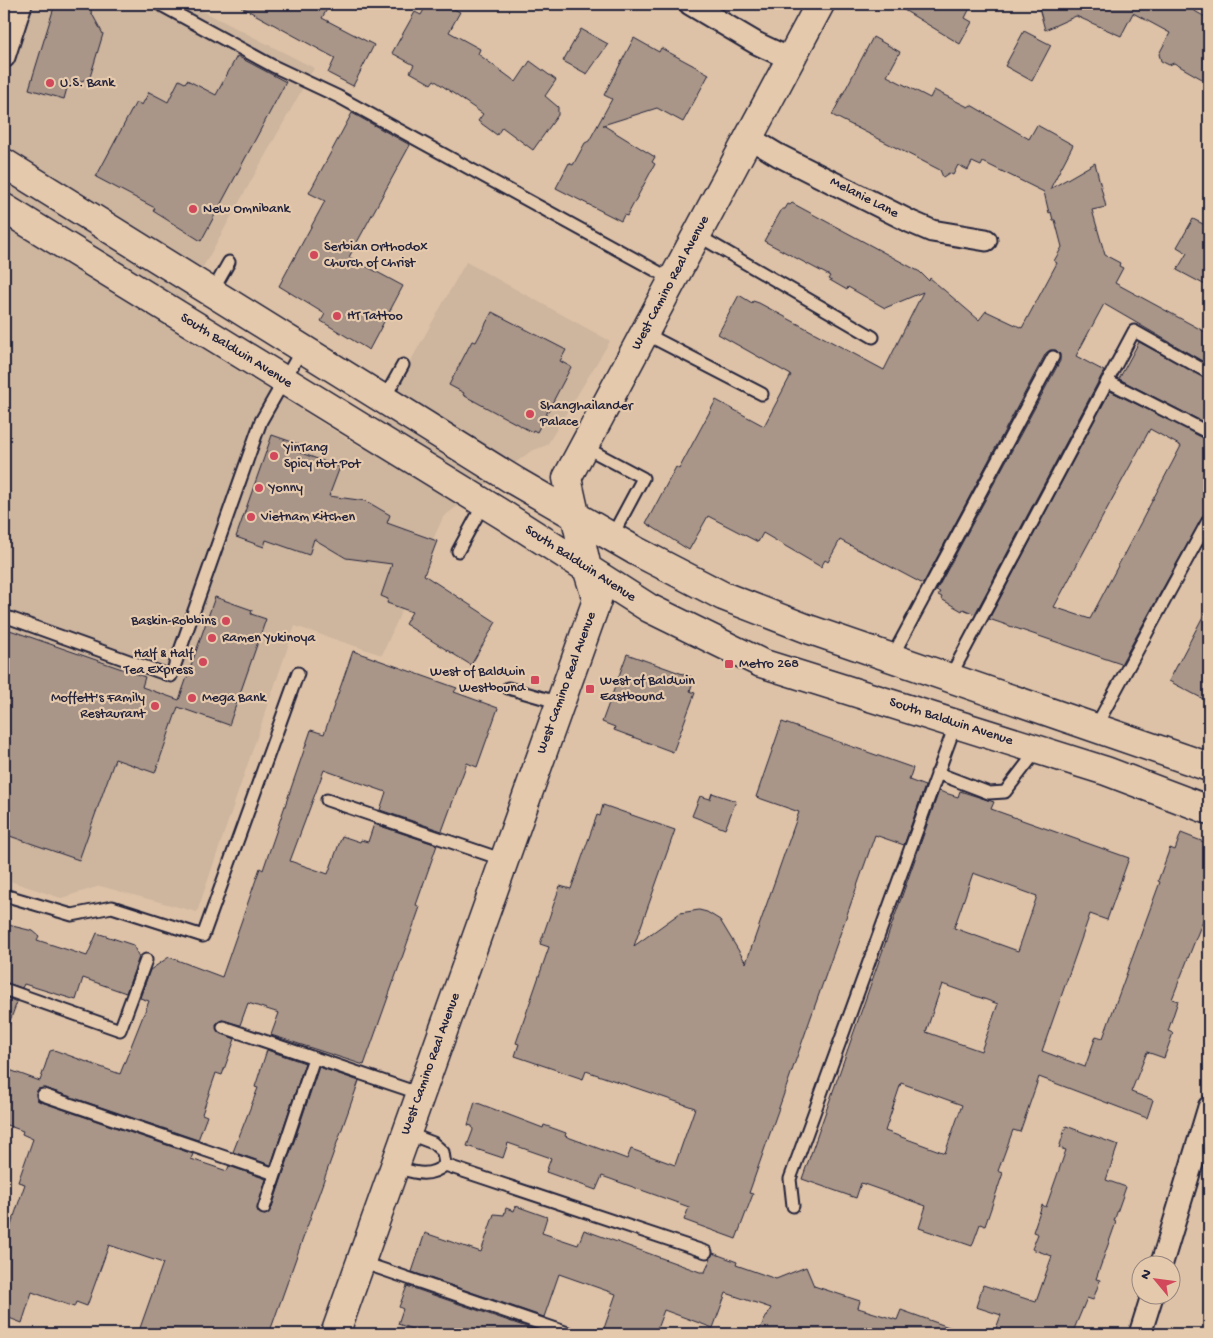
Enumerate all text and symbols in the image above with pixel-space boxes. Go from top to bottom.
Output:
place label: U.S. Bank [60,75,116,92]
marker: U.S. Bank [44,77,56,89]
street label: Melanie Lane [827,173,902,223]
place label: New Omnibank [203,201,291,218]
marker: New Omnibank [187,203,199,215]
street label: West Camino Real Avenue [628,212,714,353]
place label: Serbian Orthodox Church of Christ [324,239,428,272]
marker: Serbian Orthodox Church of Christ [308,249,320,261]
place label: HT Tattoo [347,308,403,325]
street label: South Baldwin Avenue [177,310,296,393]
marker: HT Tattoo [331,310,343,322]
place label: Shanghailander Palace [539,398,634,431]
marker: Shanghailander Palace [524,408,536,420]
place label: YinTang Spicy Hot Pot [282,440,362,473]
marker: YinTang Spicy Hot Pot [268,450,280,462]
place label: Yonny [267,480,303,497]
marker: Yonny [253,482,265,494]
place label: Vietnam Kitchen [260,509,355,526]
marker: Vietnam Kitchen [245,511,257,523]
street label: South Baldwin Avenue [521,522,639,607]
street label: West Camino Real Avenue [533,609,601,756]
place label: Baskin-Robbins [130,613,217,630]
marker: Baskin-Robbins [220,615,232,627]
place label: Ramen Yukinoya [222,630,316,647]
marker: Ramen Yukinoya [206,632,218,644]
place label: Half & Half Tea Express [123,646,195,679]
marker: Half & Half Tea Express [197,656,209,668]
place label: Metro 268 [739,656,799,673]
marker: Metro 268 [723,658,735,670]
place label: West of Baldwin Westbound [430,664,527,697]
place label: West of Baldwin Eastbound [600,673,695,706]
marker: West of Baldwin Westbound [529,674,541,686]
marker: West of Baldwin Eastbound [584,683,596,695]
place label: Moffett's Family Restaurant [51,690,146,723]
place label: Mega Bank [202,690,268,707]
marker: Mega Bank [186,692,198,704]
street label: South Baldwin Avenue [887,694,1016,750]
marker: Moffett's Family Restaurant [149,700,161,712]
street label: West Camino Real Avenue [397,990,465,1137]
north arrow [1130,1256,1180,1306]
text: N [1137,1267,1156,1283]

